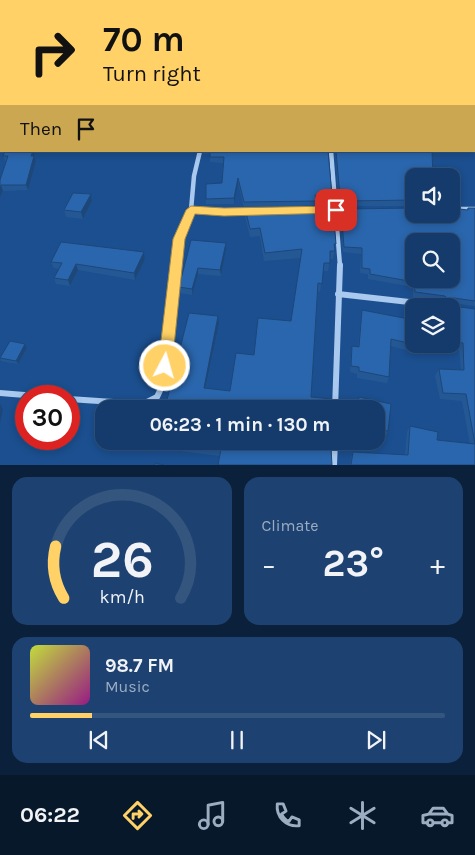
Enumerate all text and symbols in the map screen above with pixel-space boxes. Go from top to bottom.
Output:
text: 70 m [103,19,185,60]
icon: right [20,20,85,85]
text: Turn right [103,61,201,87]
icon: arrive [72,115,100,143]
text: Then [20,118,62,140]
map controls [405,168,460,353]
button: sound [405,168,460,223]
pin [315,189,357,231]
icon: arrive [322,196,350,224]
button: search [405,233,460,288]
button: layers [405,298,460,353]
position arrow [138,339,190,391]
speed limit sign: 30 [15,385,80,450]
text: 06:23 · 1 min · 130 m [150,414,330,436]
text: Climate [262,516,319,535]
text: 26 [90,529,153,590]
text: 23° [323,541,384,586]
text: − [262,548,276,581]
text: + [430,548,445,581]
text: km/h [99,587,144,608]
text: 98.7 FM [105,655,174,677]
text: Music [105,677,150,696]
icon: previous [85,726,113,754]
icon: pause [223,726,251,754]
icon: next [362,726,390,754]
icon: directions [120,798,155,833]
icon: music [195,798,230,833]
icon: phone [270,798,305,833]
icon: climate [345,798,380,833]
icon: car [420,798,455,833]
text: 06:22 [20,802,80,828]

